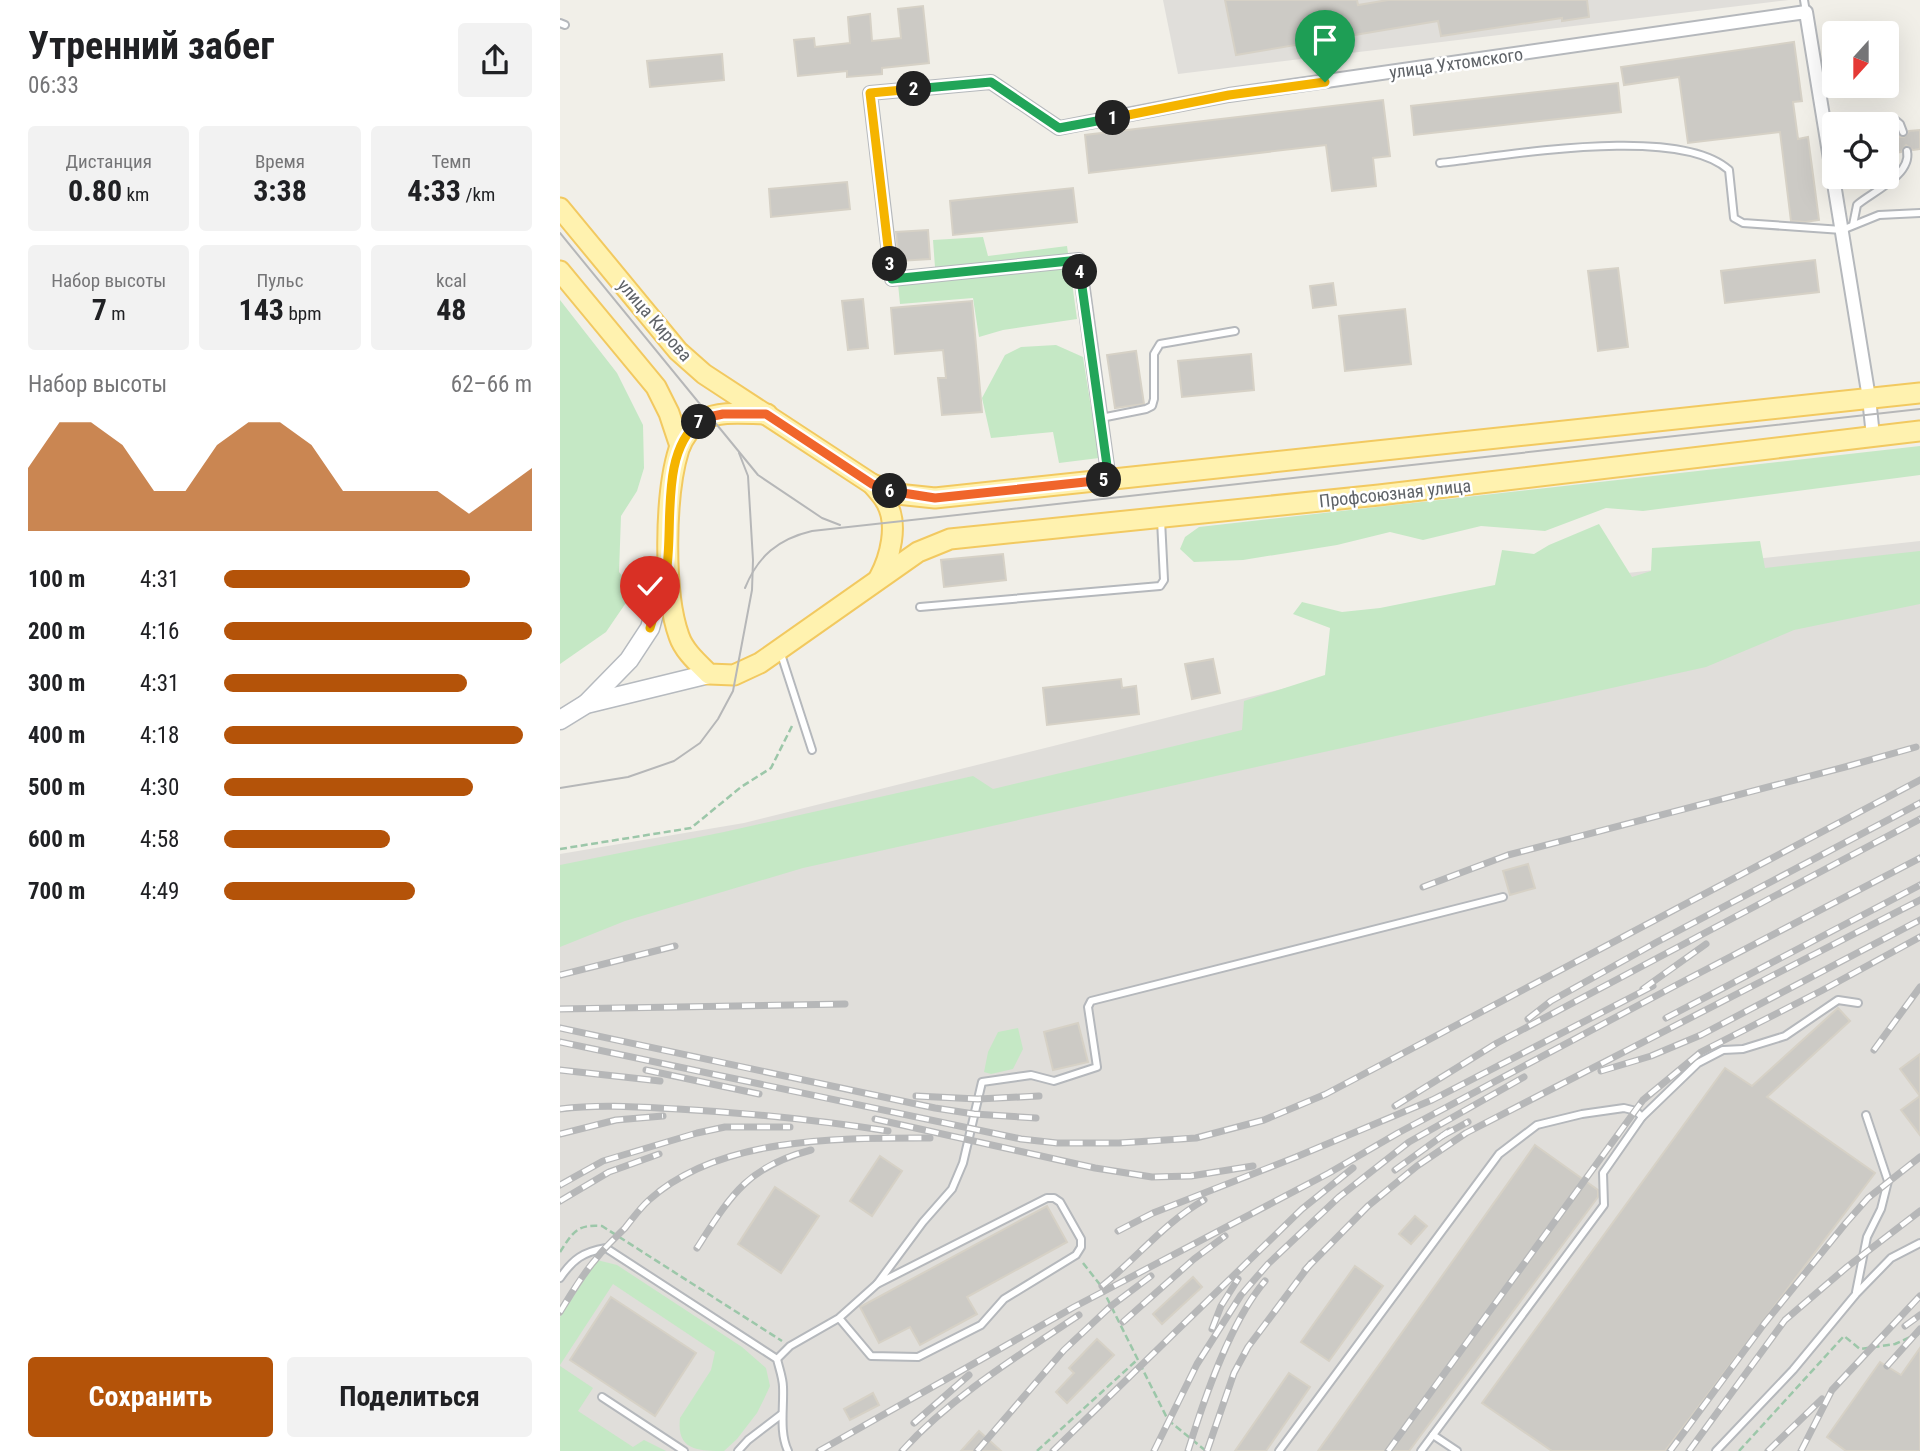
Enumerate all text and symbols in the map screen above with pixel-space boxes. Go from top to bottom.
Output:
pin [1295,10,1355,82]
icon: arrive [1306,21,1344,59]
north arrow [1822,21,1899,98]
map controls [1822,21,1899,189]
button: share [458,23,532,97]
text: Утренний забег [28,24,274,68]
street label: улица Ухтомского [1388,43,1524,83]
text: 06:33 [28,72,79,99]
pin: 2 [896,72,932,106]
text: 2 [909,77,918,100]
pin: 1 [1096,100,1130,136]
text: 1 [1108,106,1117,129]
button: locate [1822,112,1899,189]
text: Дистанция [65,150,152,173]
text: Время [255,150,305,173]
text: Темп [431,150,471,173]
text: 0.80 [68,173,122,208]
text: 3:38 [253,173,307,208]
text: 4:33 [407,173,461,208]
text: km [122,183,149,206]
text: /km [461,183,495,206]
pin: 3 [872,246,908,282]
text: 3 [885,252,894,275]
pin: 4 [1063,254,1098,290]
text: 4 [1075,260,1084,283]
text: Набор высоты [51,269,166,292]
text: Пульс [257,269,303,292]
text: kcal [436,269,467,292]
street label: улица Кирова [614,274,696,366]
text: 7 [92,292,107,327]
text: 143 [239,292,284,327]
text: 48 [436,292,466,327]
text: m [107,302,126,325]
text: bpm [284,302,321,325]
text: Набор высоты [28,371,167,398]
text: 62–66 m [451,371,532,398]
pin: 7 [682,404,716,440]
text: 7 [694,410,703,433]
pin: 5 [1086,462,1122,498]
text: 5 [1099,468,1108,491]
pin: 6 [872,474,908,508]
street label: Профсоюзная улица [1318,475,1472,511]
text: 6 [885,479,894,502]
pin [620,556,680,628]
text: 100 m [28,566,85,593]
text: 4:31 [140,566,179,593]
icon: check [631,567,669,605]
text: 200 m [28,618,85,645]
text: 4:16 [140,618,179,645]
text: 300 m [28,670,85,697]
text: 4:31 [140,670,179,697]
text: 400 m [28,722,85,749]
text: 4:18 [140,722,179,749]
text: 500 m [28,774,85,801]
text: 4:30 [140,774,179,801]
text: 600 m [28,826,85,853]
text: 4:58 [140,826,179,853]
text: 700 m [28,878,85,905]
text: 4:49 [140,878,179,905]
button: Сохранить [28,1357,273,1437]
button: Поделиться [287,1357,532,1437]

